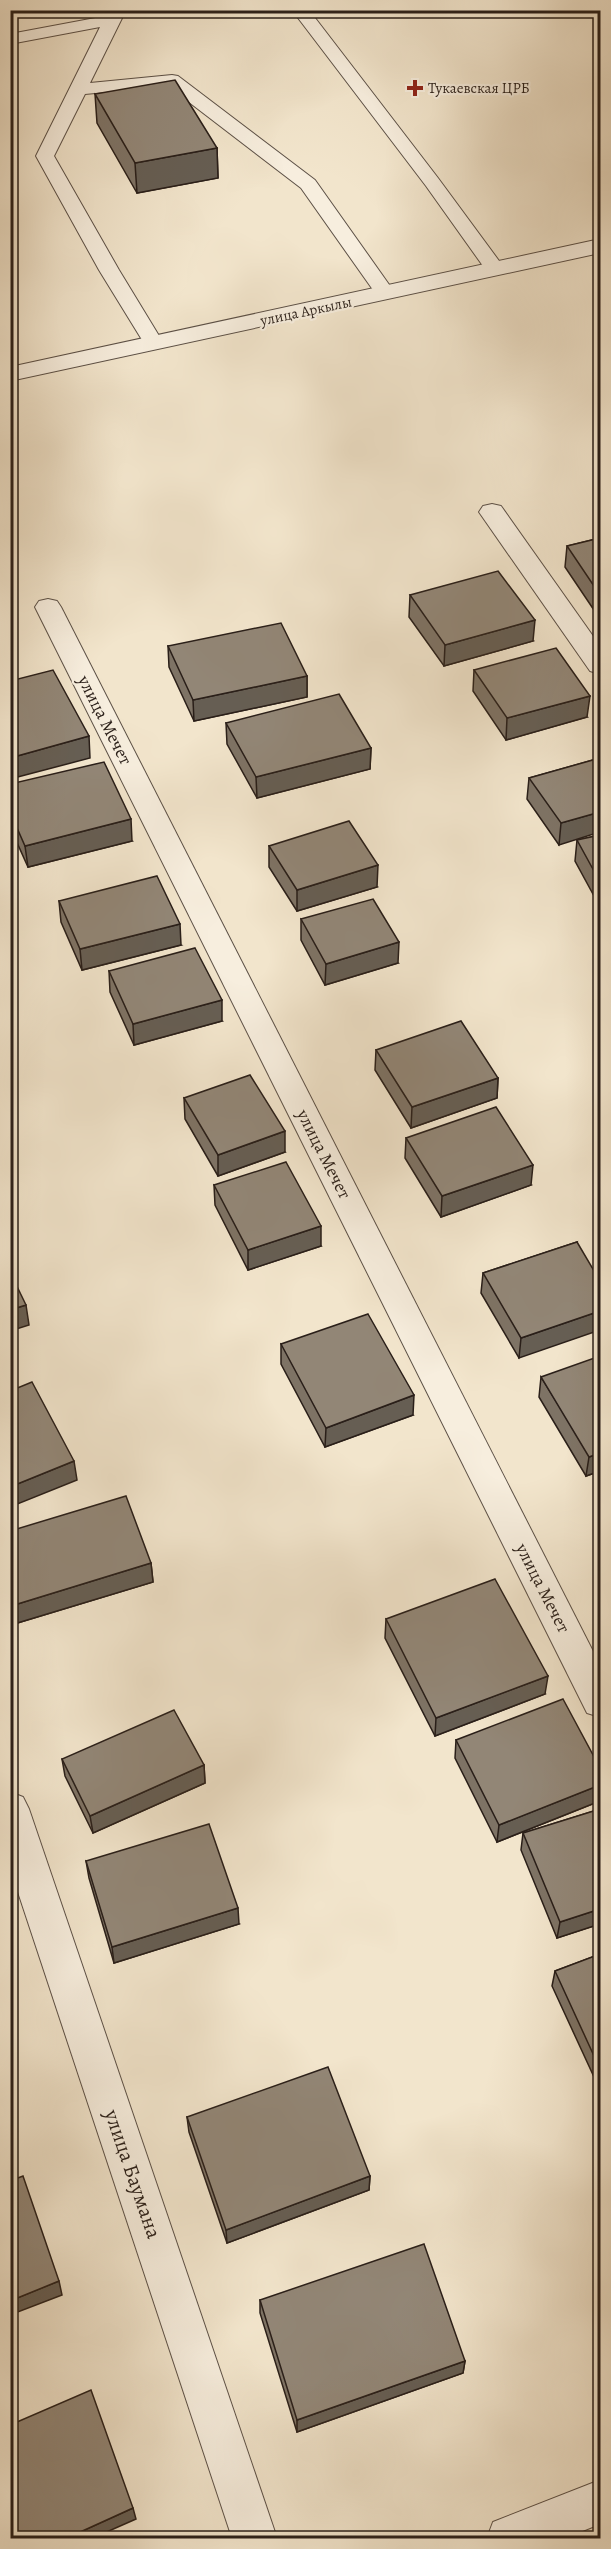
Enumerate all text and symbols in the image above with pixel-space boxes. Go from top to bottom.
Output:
place label: Тукаевская ЦРБ [428,78,530,98]
marker: Тукаевская ЦРБ [406,79,424,97]
street label: улица Аркылы [258,292,354,331]
street label: улица Мечет [72,670,138,769]
street label: улица Мечет [291,1104,357,1203]
street label: улица Мечет [510,1538,576,1637]
street label: улица Баумана [98,2105,168,2243]

